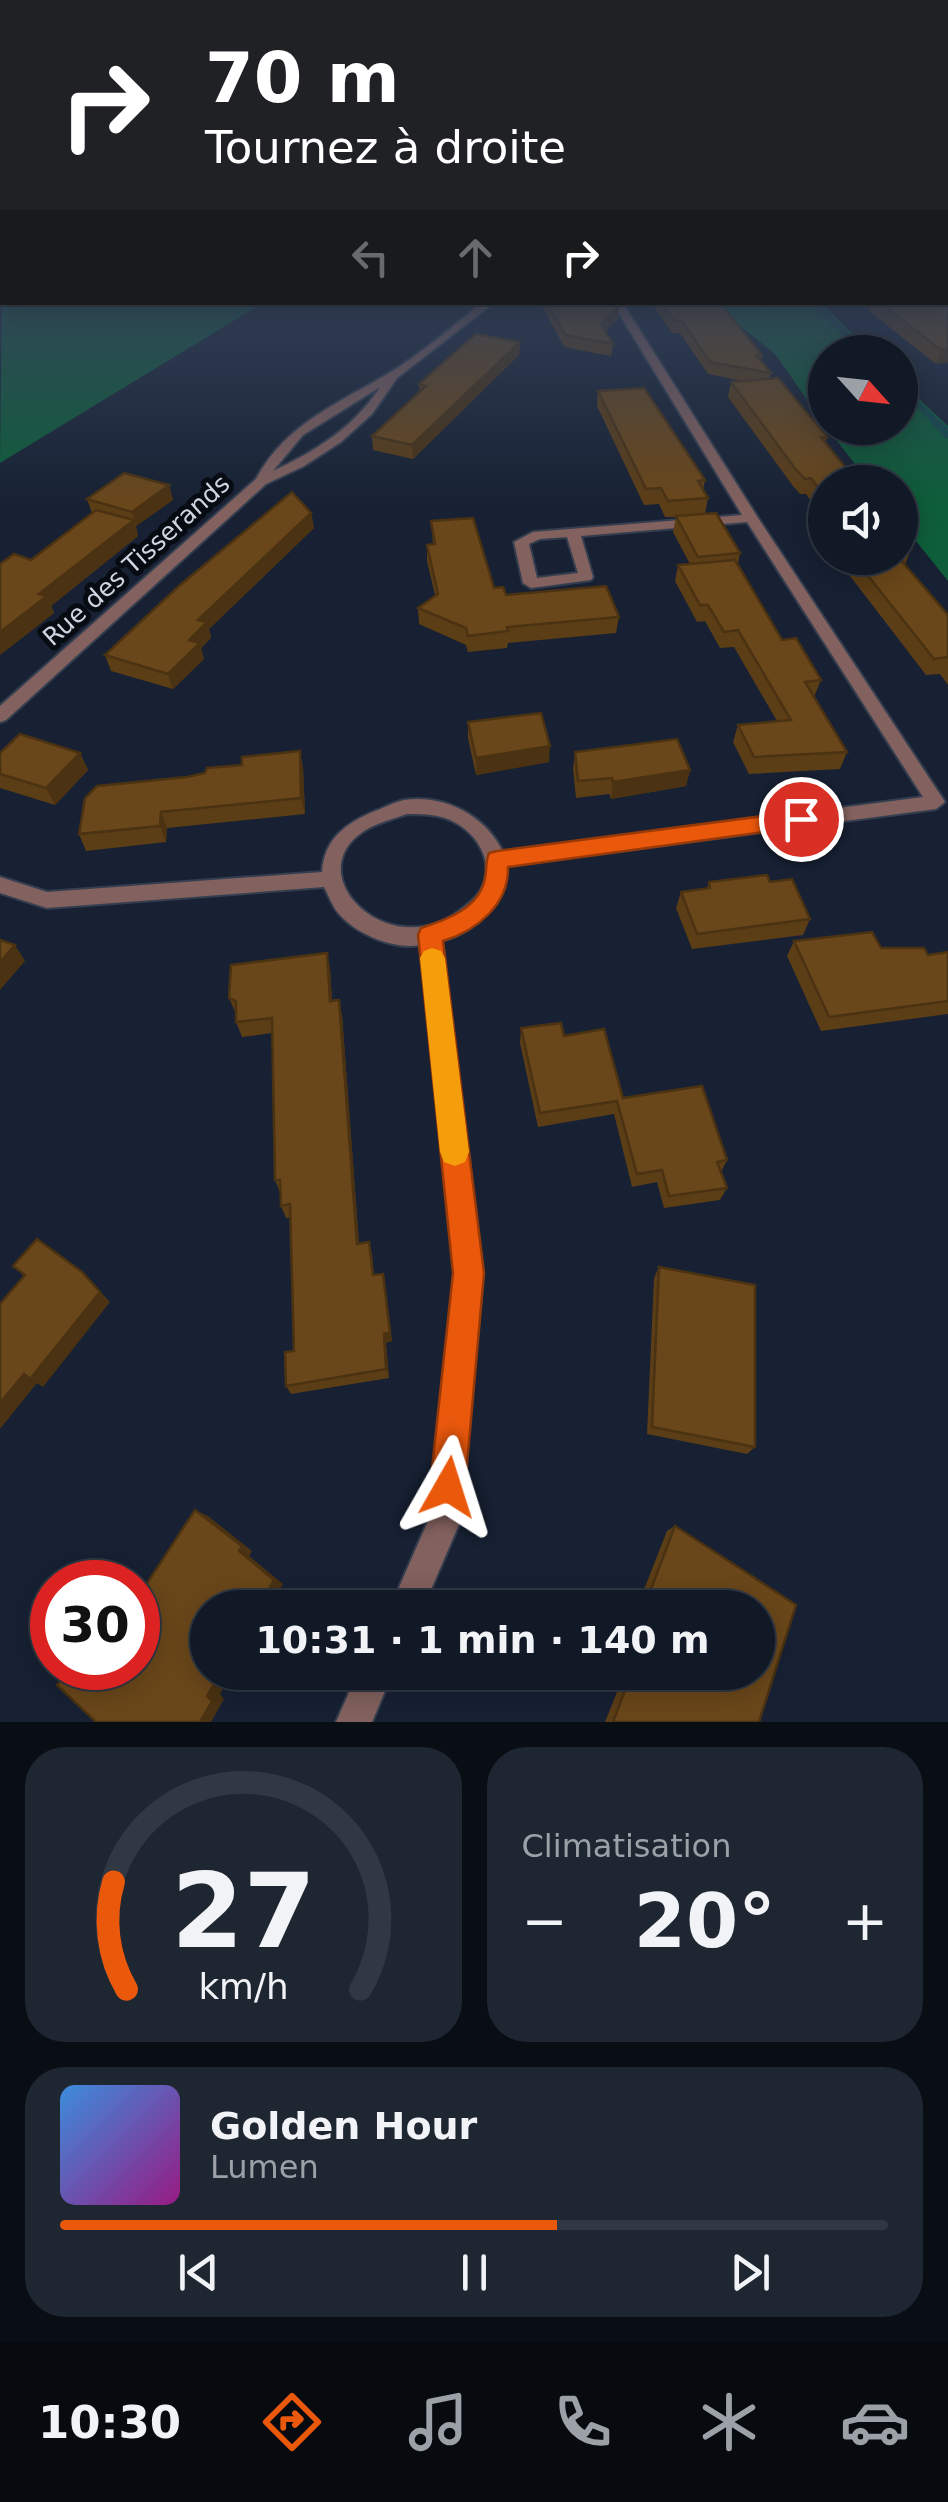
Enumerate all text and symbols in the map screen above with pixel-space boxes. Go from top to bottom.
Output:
text: 70 m [205,37,400,119]
icon: right [40,40,170,170]
text: Tournez à droite [205,121,566,174]
icon: left [343,230,398,285]
icon: ahead [448,230,503,285]
icon: right [553,230,608,285]
north arrow [808,335,918,445]
map controls [808,335,918,575]
button: sound [808,465,918,575]
street label: Rue des Tisserands [37,469,236,652]
pin [759,777,844,862]
icon: arrive [774,792,829,847]
position arrow [396,1435,500,1539]
speed limit sign: 30 [30,1560,160,1690]
text: 10:31 · 1 min · 140 m [255,1618,710,1662]
text: Climatisation [522,1827,731,1865]
text: 27 [171,1850,316,1972]
text: 20° [634,1877,776,1965]
text: − [522,1889,568,1953]
text: + [842,1889,888,1953]
text: km/h [198,1966,288,2007]
text: Golden Hour [210,2104,477,2148]
text: Lumen [210,2148,319,2186]
icon: previous [171,2245,226,2300]
icon: pause [447,2245,502,2300]
icon: next [723,2245,778,2300]
icon: directions [257,2387,327,2457]
icon: music [403,2387,473,2457]
icon: phone [548,2387,618,2457]
icon: climate [694,2387,764,2457]
icon: car [840,2387,910,2457]
text: 10:30 [38,2396,181,2449]

